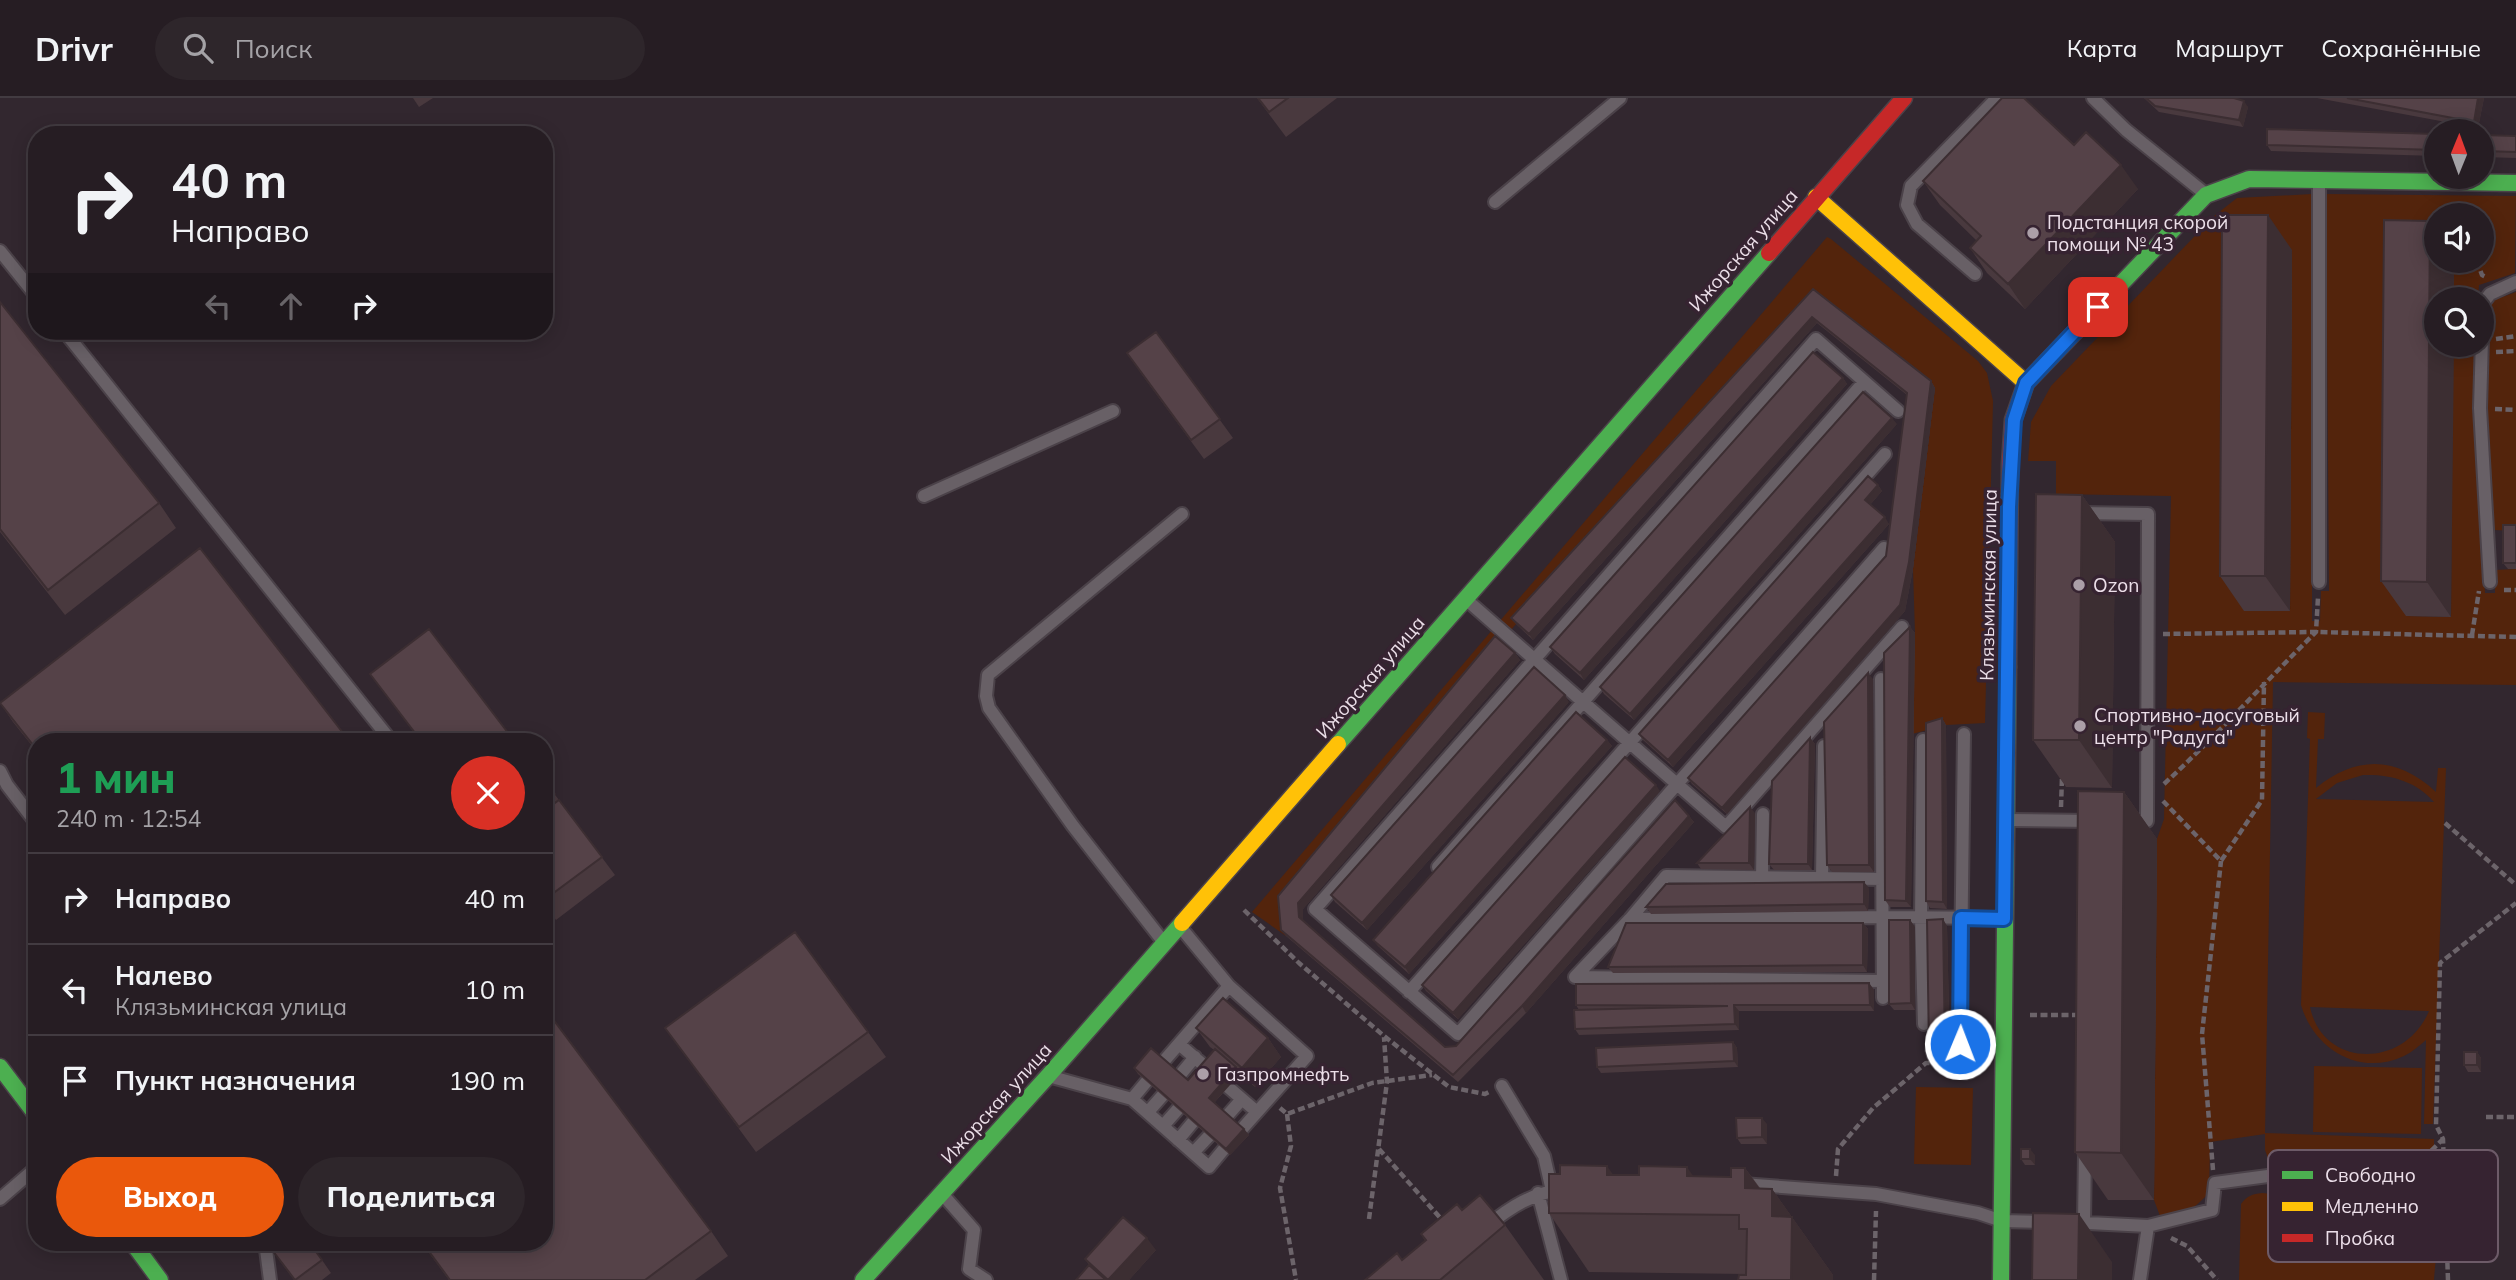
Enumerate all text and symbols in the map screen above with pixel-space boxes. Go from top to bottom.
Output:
search box [155,17,645,80]
text: Drivr [35,28,113,69]
icon: search [179,29,217,67]
text: Поиск [235,32,312,65]
text: Карта [2067,33,2137,63]
text: Маршрут [2175,33,2283,63]
text: Сохранённые [2321,33,2481,63]
north arrow [2424,119,2494,189]
map controls [2424,119,2494,357]
text: 40 m [171,149,287,210]
icon: right [56,154,147,245]
street label: Ижорская улица [1683,184,1803,316]
button: sound [2424,203,2494,273]
text: Направо [171,210,310,250]
place label: Подстанция скорой помощи № 43 [2047,210,2228,256]
marker: Подстанция скорой помощи № 43 [2025,225,2041,241]
pin [2068,277,2128,337]
icon: left [199,287,237,325]
icon: ahead [272,287,310,325]
icon: right [345,287,383,325]
button: search [2424,287,2494,357]
icon: arrive [2079,288,2117,326]
street label: Клязьминская улица [1974,489,2002,681]
place label: Ozon [2093,573,2139,597]
marker: Ozon [2071,577,2087,593]
street label: Ижорская улица [1310,611,1430,743]
place label: Спортивно-досуговый центр "Радуга" [2094,703,2300,749]
marker: Спортивно-досуговый центр "Радуга" [2072,718,2088,734]
text: 1 мин [56,751,176,804]
button: close [451,756,525,830]
text: 240 m · 12:54 [56,804,201,833]
icon: right [56,880,94,918]
text: Направо [115,882,231,915]
text: 40 m [464,882,525,915]
text: Налево [115,959,213,992]
icon: left [56,971,94,1009]
text: 10 m [464,973,525,1006]
text: Клязьминская улица [115,992,347,1021]
position arrow [1923,1007,1997,1081]
street label: Ижорская улица [935,1038,1057,1168]
icon: arrive [56,1062,94,1100]
place label: Газпромнефть [1217,1062,1349,1086]
text: Пункт назначения [115,1064,356,1097]
text: 190 m [449,1064,525,1097]
marker: Газпромнефть [1195,1066,1211,1082]
legend [2268,1150,2498,1262]
button: Выход [56,1157,284,1237]
button: Поделиться [298,1157,525,1237]
text: Свободно [2325,1163,2416,1187]
text: Медленно [2325,1194,2419,1218]
text: Пробка [2325,1226,2395,1250]

